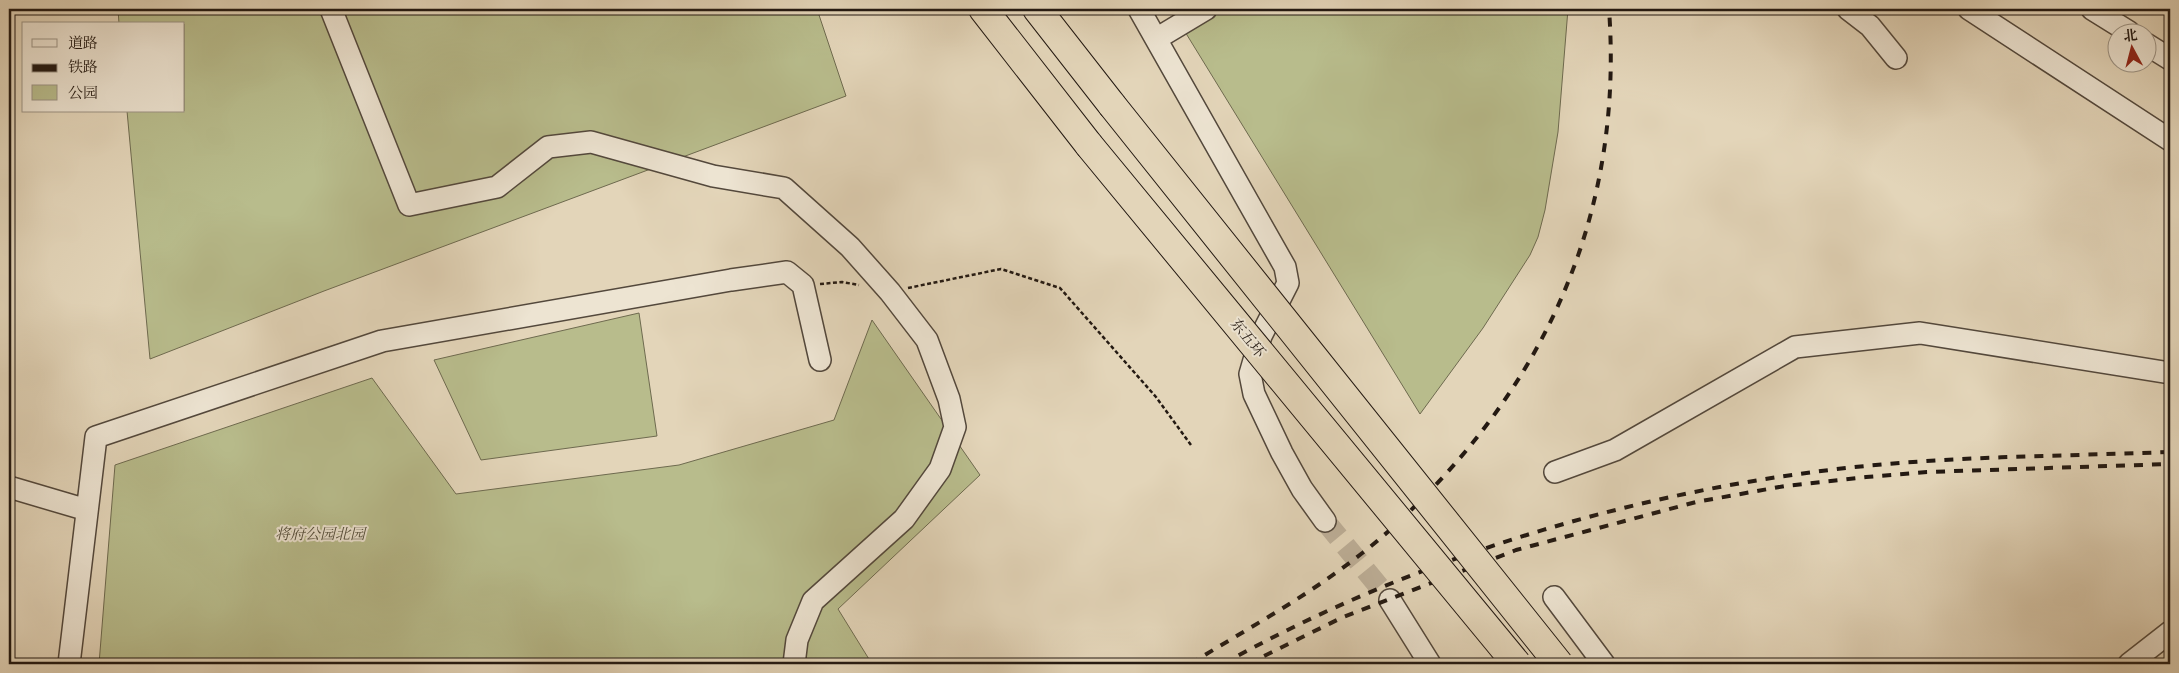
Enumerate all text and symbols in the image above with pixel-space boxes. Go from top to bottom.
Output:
legend [22,22,185,112]
north arrow [2106,22,2156,72]
text: 北 [2122,26,2138,45]
text: 道路 [68,34,98,52]
text: 铁路 [68,58,98,76]
text: 公园 [68,84,98,102]
street label: 东五环 [1227,315,1269,361]
park label: 将府公园北园 [275,525,367,543]

